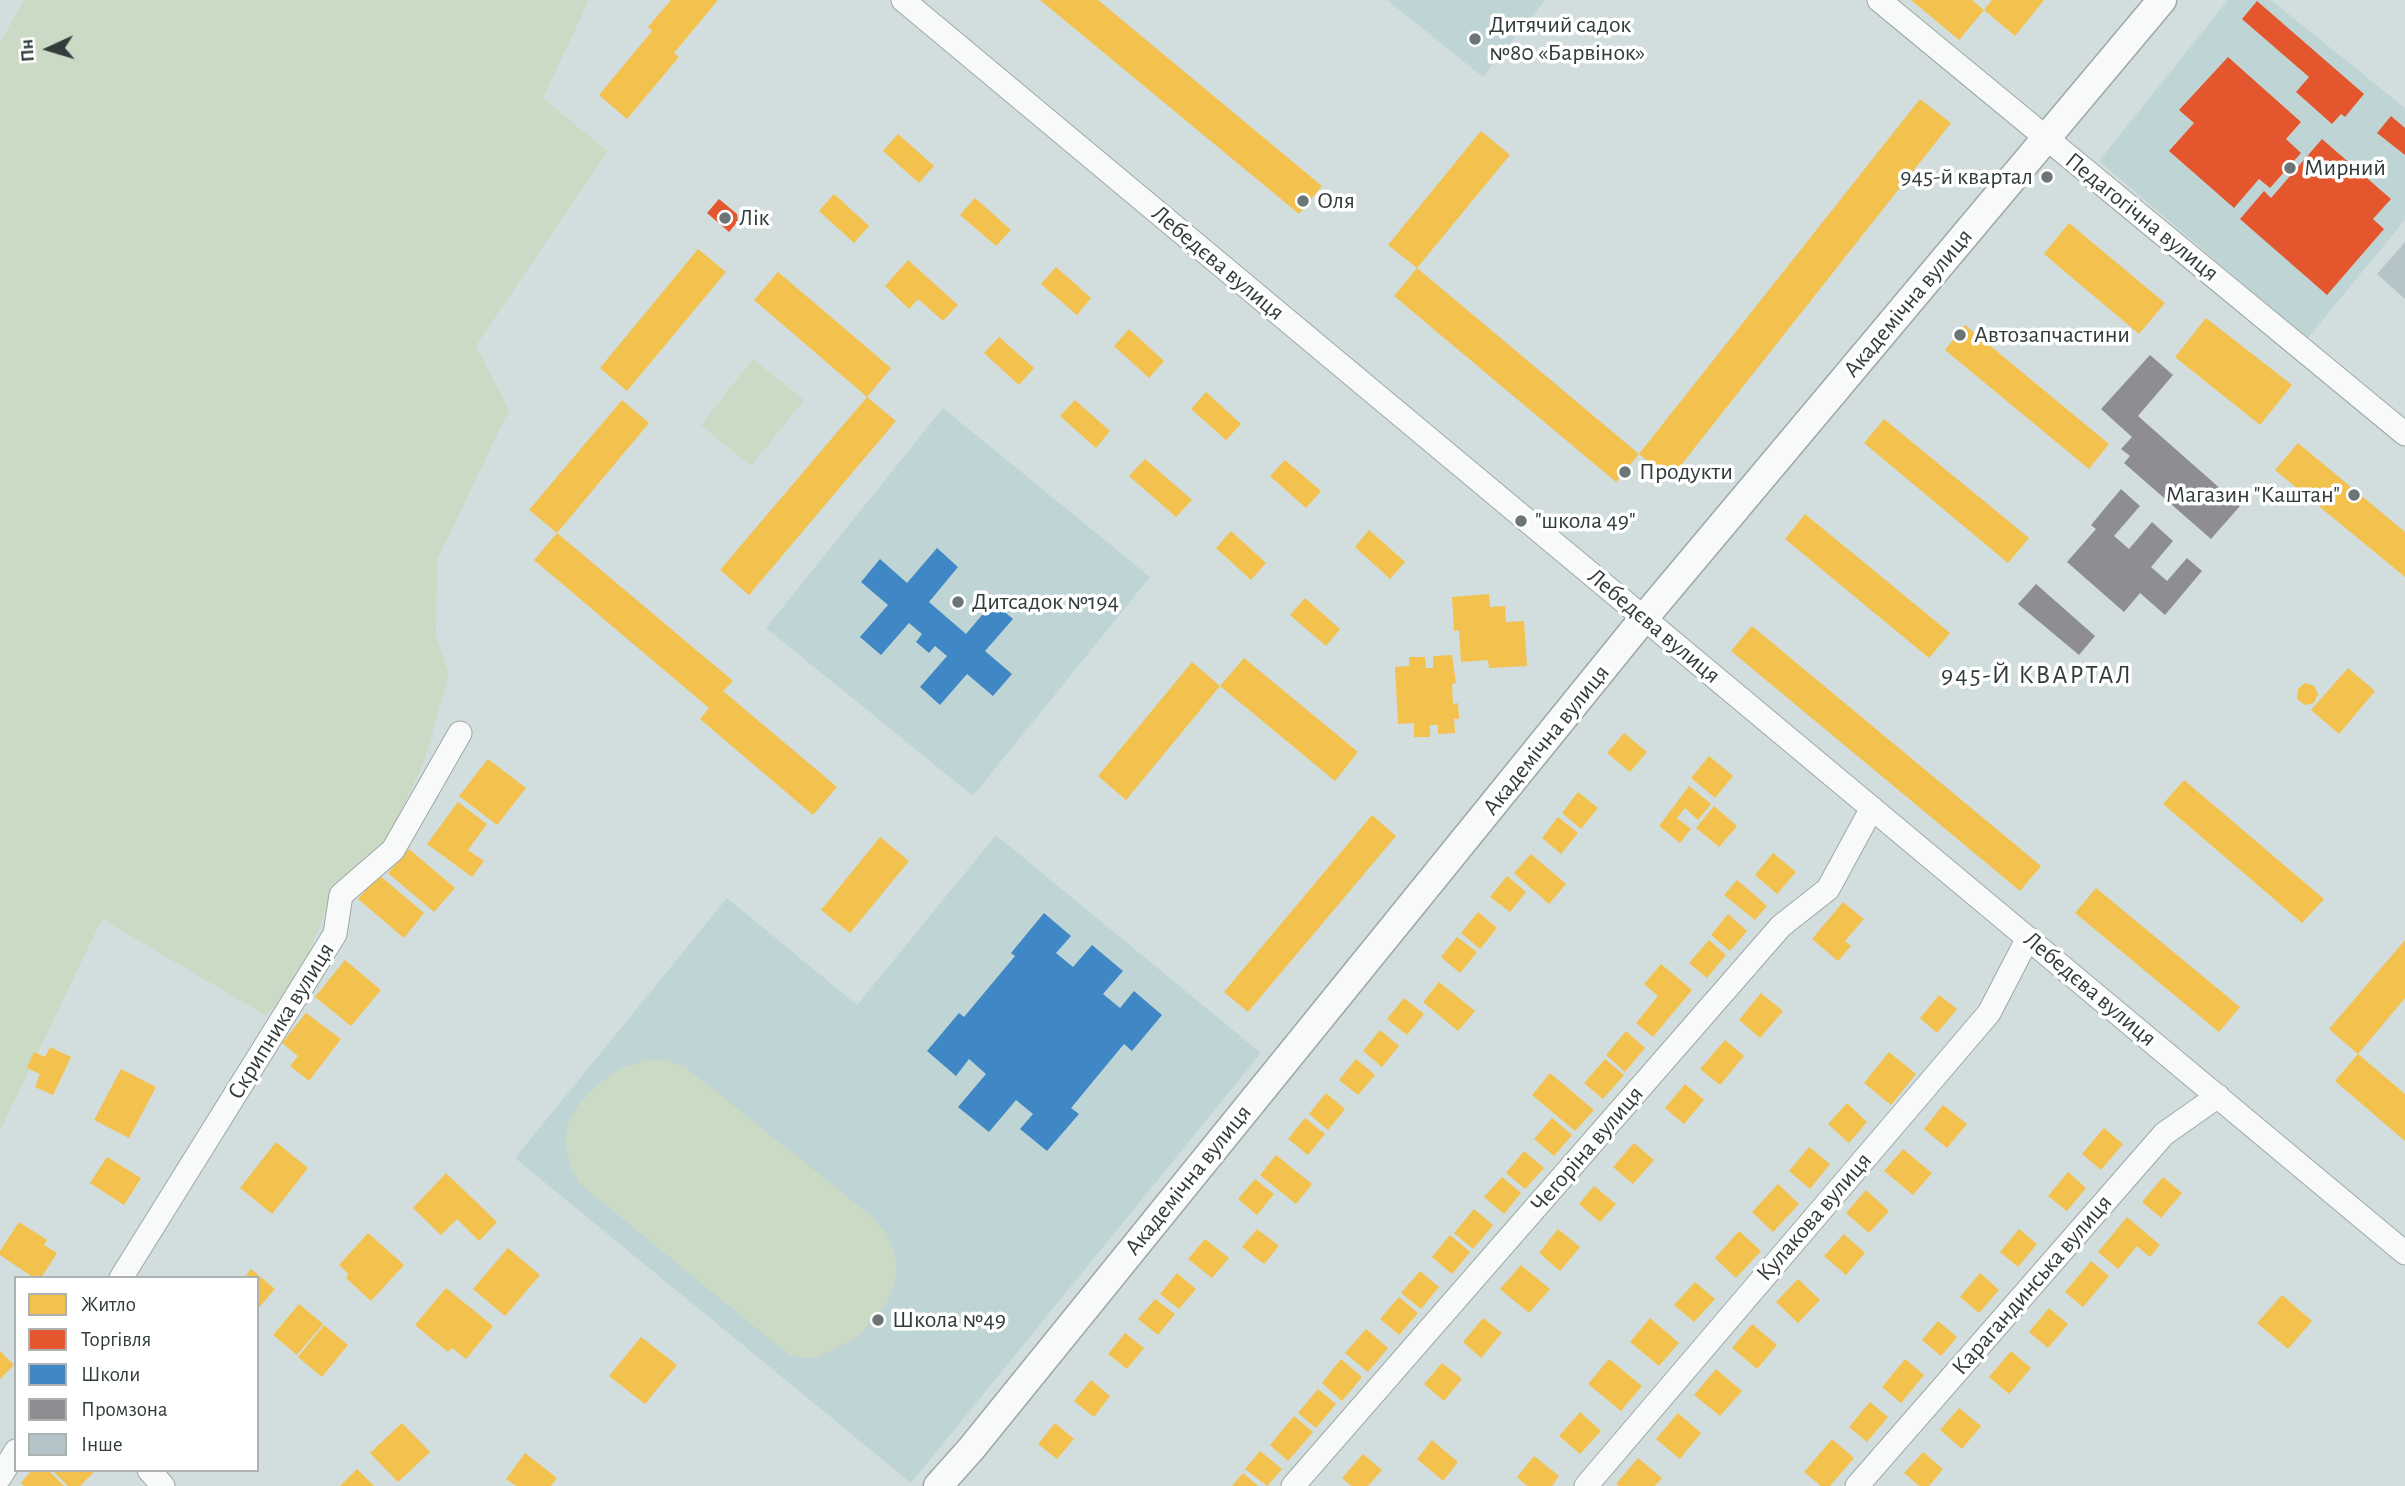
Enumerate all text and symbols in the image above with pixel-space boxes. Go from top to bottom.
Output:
place label: Дитячий садок №80 «Барвінок» [1489,11,1645,67]
north arrow [14,14,84,84]
marker: Дитячий садок №80 «Барвінок» [1467,31,1483,47]
text: Пн [17,38,38,63]
street label: Педагогічна вулиця [2059,146,2225,288]
place label: Мирний [2304,154,2386,182]
marker: Мирний [2282,160,2298,176]
place label: 945-й квартал [1900,163,2033,191]
marker: 945-й квартал [2039,169,2055,185]
place label: Оля [1317,187,1355,215]
marker: Оля [1295,193,1311,209]
street label: Лебедєва вулиця [1146,199,1290,327]
place label: Лік [739,204,770,232]
marker: Лік [717,210,733,226]
street label: Академічна вулиця [1837,223,1979,383]
place label: Автозапчастини [1974,321,2130,349]
marker: Автозапчастини [1952,327,1968,343]
place label: Продукти [1639,458,1733,486]
marker: Продукти [1617,464,1633,480]
place label: Магазин "Каштан" [2166,481,2340,509]
marker: Магазин "Каштан" [2346,487,2362,503]
place label: "школа 49" [1535,507,1636,535]
marker: "школа 49" [1513,513,1529,529]
street label: Лебедєва вулиця [1582,562,1726,690]
place label: Дитсадок №194 [972,588,1119,616]
marker: Дитсадок №194 [950,594,966,610]
street label: Академічна вулиця [1476,659,1616,821]
district label: 945-Й КВАРТАЛ [1943,659,2131,691]
street label: Лебедєва вулиця [2018,925,2162,1053]
street label: Скрипника вулиця [221,937,341,1105]
street label: Чегоріна вулиця [1524,1080,1650,1218]
street label: Академічна вулиця [1118,1099,1258,1261]
street label: Кулакова вулиця [1750,1147,1878,1287]
street label: Карагандинська вулиця [1946,1189,2118,1381]
legend [14,1276,259,1472]
text: Житло [81,1294,136,1315]
place label: Школа №49 [892,1306,1006,1334]
marker: Школа №49 [870,1312,886,1328]
text: Торгівля [81,1329,151,1350]
text: Школи [81,1364,140,1385]
text: Промзона [81,1399,168,1420]
text: Інше [81,1434,123,1455]

